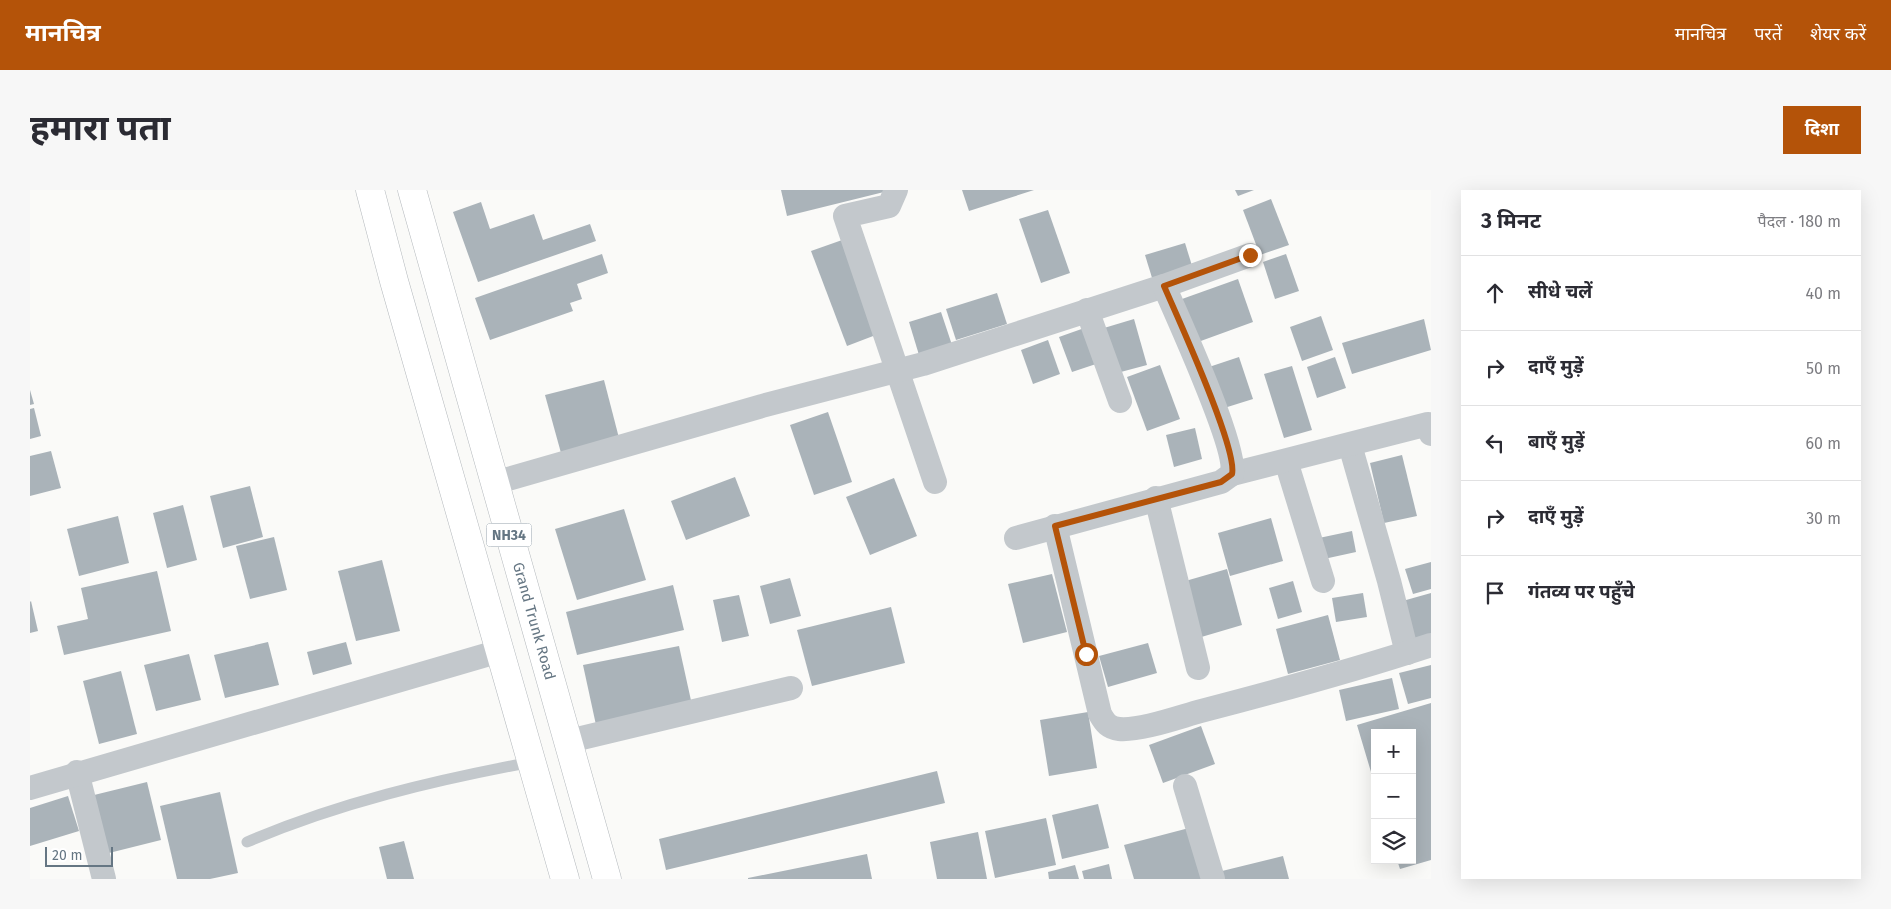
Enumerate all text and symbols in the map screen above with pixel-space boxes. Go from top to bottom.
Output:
text: मानचित्र [25,19,101,47]
text: मानचित्र [1675,23,1726,45]
text: परतें [1754,23,1782,45]
text: शेयर करें [1810,23,1866,45]
button: दिशा [1783,106,1861,154]
text: हमारा पता [30,107,170,149]
text: 3 मिनट [1481,208,1541,234]
text: पैदल · 180 m [1758,212,1841,231]
route end [1239,244,1262,267]
icon: ahead [1481,279,1509,307]
text: सीधे चलें [1528,280,1592,303]
text: 40 m [1806,284,1841,303]
icon: right [1481,354,1509,382]
text: दाएँ मुड़ें [1528,355,1584,378]
text: 50 m [1806,359,1841,378]
icon: left [1481,429,1509,457]
text: बाएँ मुड़ें [1528,430,1585,453]
text: 60 m [1806,434,1841,453]
icon: right [1481,504,1509,532]
text: दाएँ मुड़ें [1528,505,1584,528]
text: 30 m [1806,509,1841,528]
road number: NH34 [486,524,532,546]
street label: Grand Trunk Road [509,560,559,682]
icon: arrive [1481,579,1509,607]
text: गंतव्य पर पहुँचे [1528,580,1635,603]
route start [1075,643,1098,666]
map controls [1371,729,1416,864]
button: + [1371,729,1416,774]
button: − [1371,774,1416,819]
button: layers [1371,819,1416,864]
scale bar [45,844,112,867]
text: 20 m [52,847,82,864]

